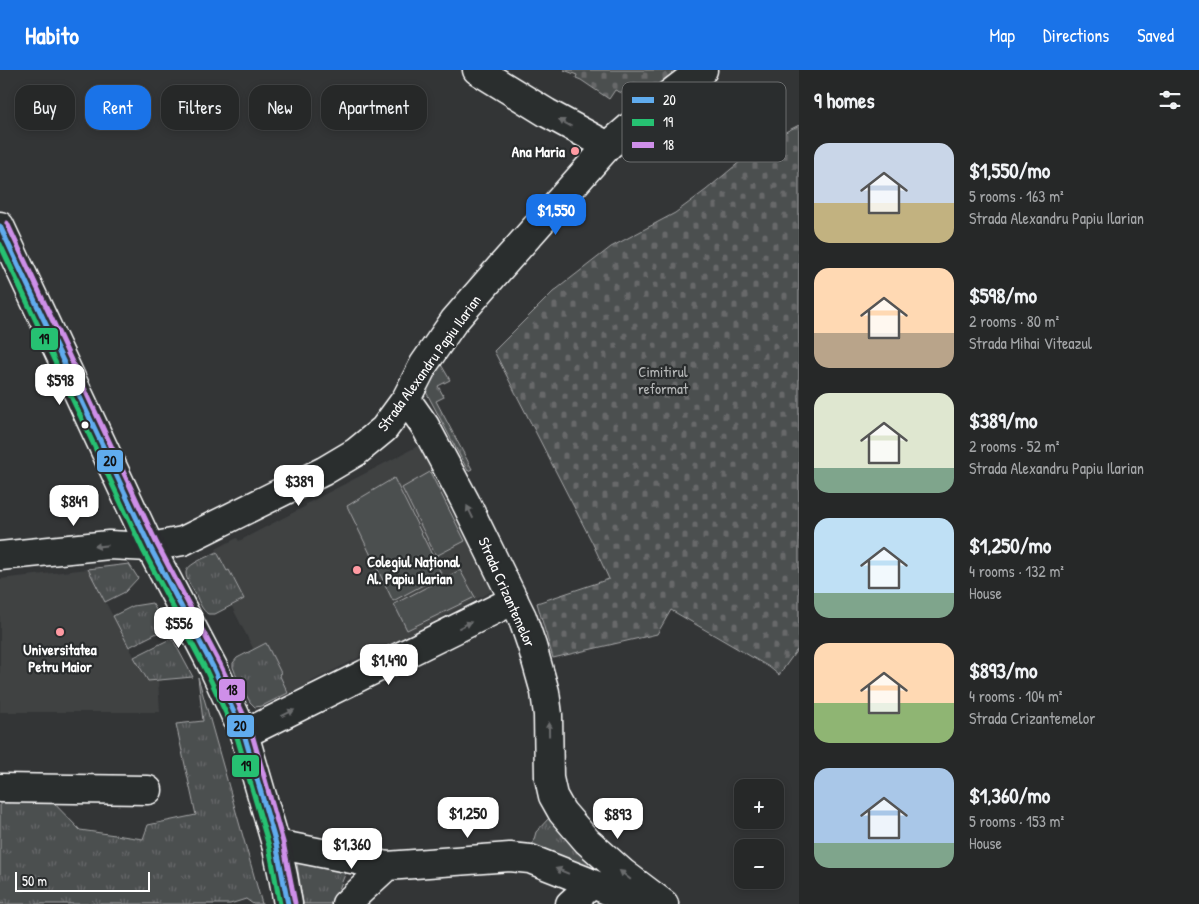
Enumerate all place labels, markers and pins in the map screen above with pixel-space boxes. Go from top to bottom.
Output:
place label: Ana Maria [512,141,565,162]
marker: Ana Maria [569,145,581,157]
pin: $1,550 [515,194,597,236]
pin: $598 [30,364,90,406]
unlabelled marker [80,420,90,430]
pin: $389 [269,464,329,507]
pin: $849 [44,484,104,527]
place label: Colegiul Național Al. Papiu Ilarian [367,551,461,590]
marker: Colegiul Național Al. Papiu Ilarian [351,564,363,576]
pin: $556 [149,606,209,649]
marker: Universitatea Petru Maior [54,626,66,638]
place label: Universitatea Petru Maior [23,639,97,677]
pin: $1,490 [348,644,430,686]
pin: $1,250 [427,796,509,839]
pin: $893 [588,798,648,840]
pin: $1,360 [311,828,393,870]

